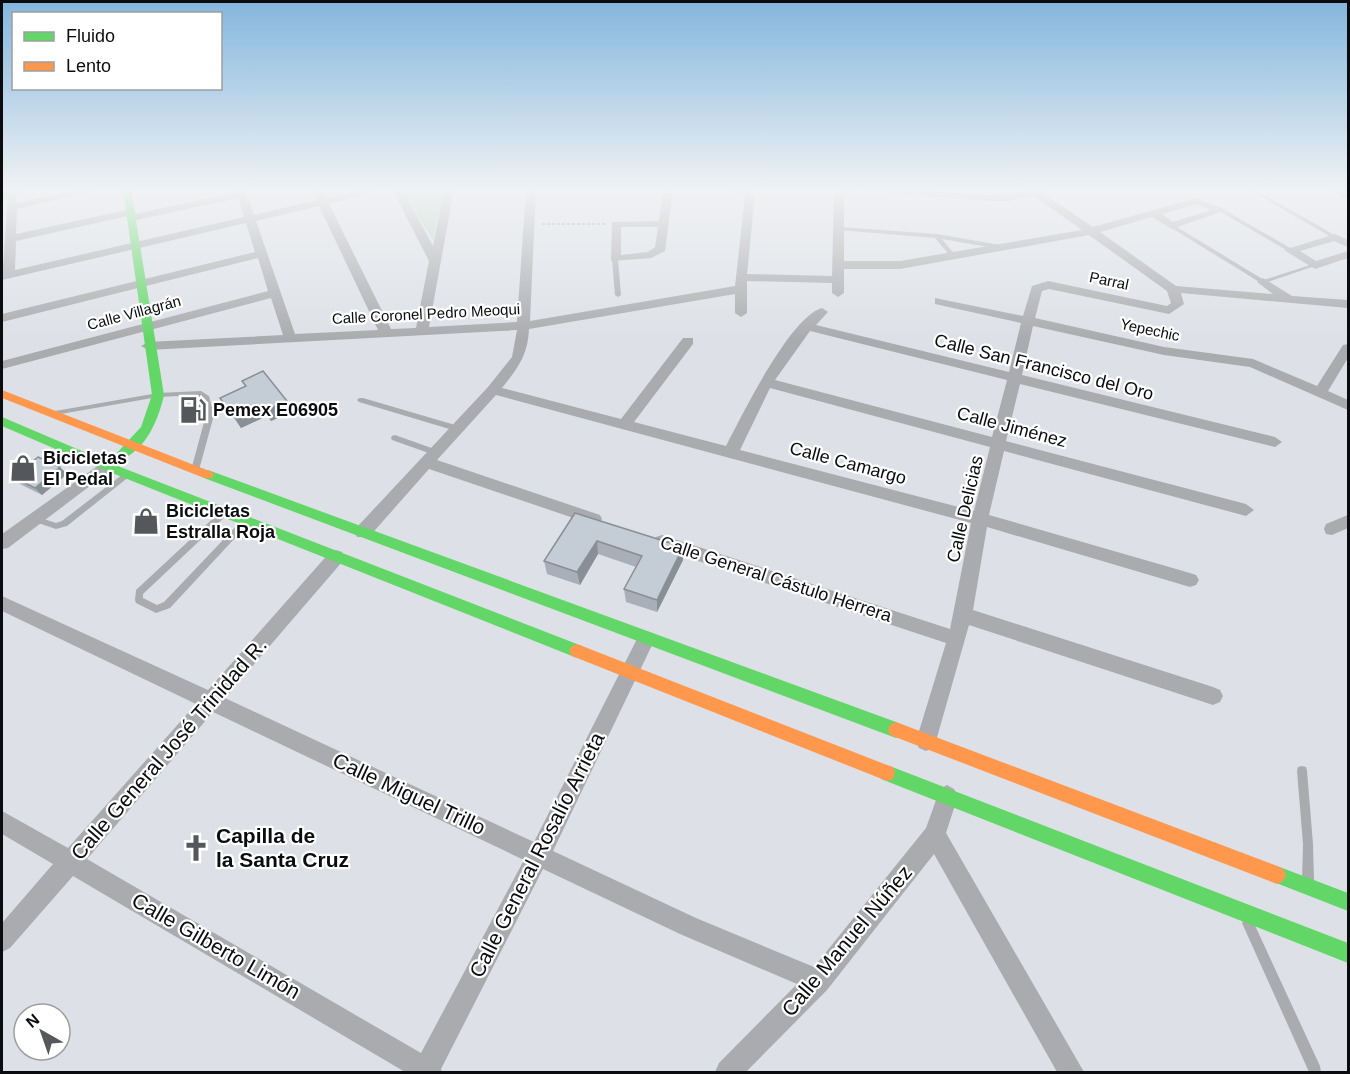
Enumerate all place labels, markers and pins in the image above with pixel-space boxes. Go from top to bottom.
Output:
fuel station icon: Pemex E06905 [178,395,208,425]
place label: Pemex E06905 [213,400,338,420]
place label: Bicicletas El Pedal [43,448,127,489]
shop icon: Bicicletas El Pedal [8,453,38,483]
place label: Bicicletas Estralla Roja [166,501,276,542]
shop icon: Bicicletas Estralla Roja [131,506,161,536]
place label: Capilla de la Santa Cruz [216,824,349,871]
church icon: Capilla de la Santa Cruz [181,833,211,863]

